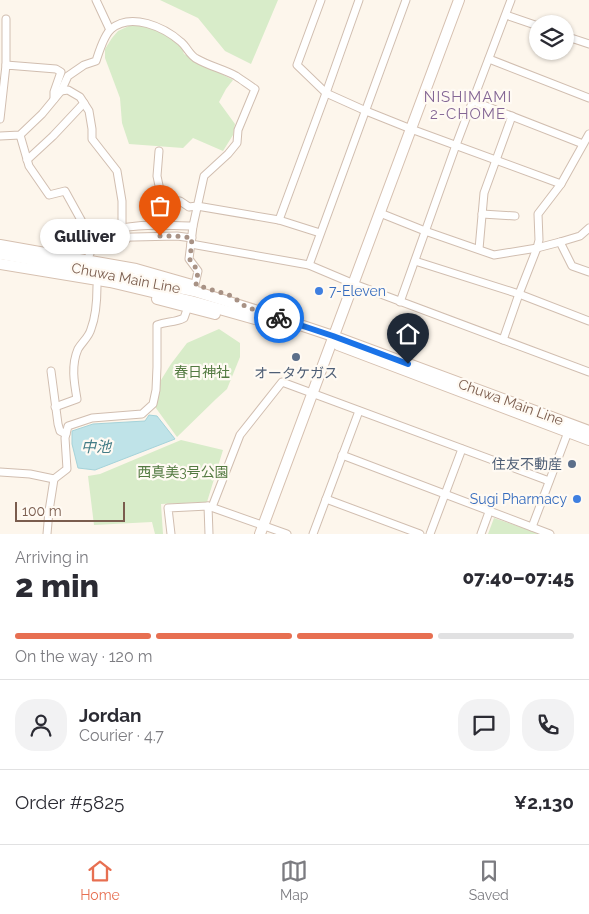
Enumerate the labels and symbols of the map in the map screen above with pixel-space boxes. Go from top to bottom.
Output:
district label: NISHIMAMI 2-CHOME [424,88,512,123]
pin [139,185,181,236]
callout: Gulliver [40,218,130,254]
street label: Chuwa Main Line [70,260,182,296]
place label: 7-Eleven [329,283,386,299]
marker: 7-Eleven [313,285,325,297]
courier [254,293,304,343]
pin [387,313,429,364]
marker: オータケガス [290,351,302,363]
park label: 春日神社 [174,364,230,380]
place label: オータケガス [254,365,338,381]
street label: Chuwa Main Line [456,376,566,428]
water label: 中池 [81,438,113,456]
place label: 住友不動産 [492,456,562,472]
marker: 住友不動産 [566,458,578,470]
park label: 西真美3号公園 [137,464,229,480]
place label: Sugi Pharmacy [470,491,567,507]
marker: Sugi Pharmacy [571,493,583,505]
scale bar [15,499,125,522]

